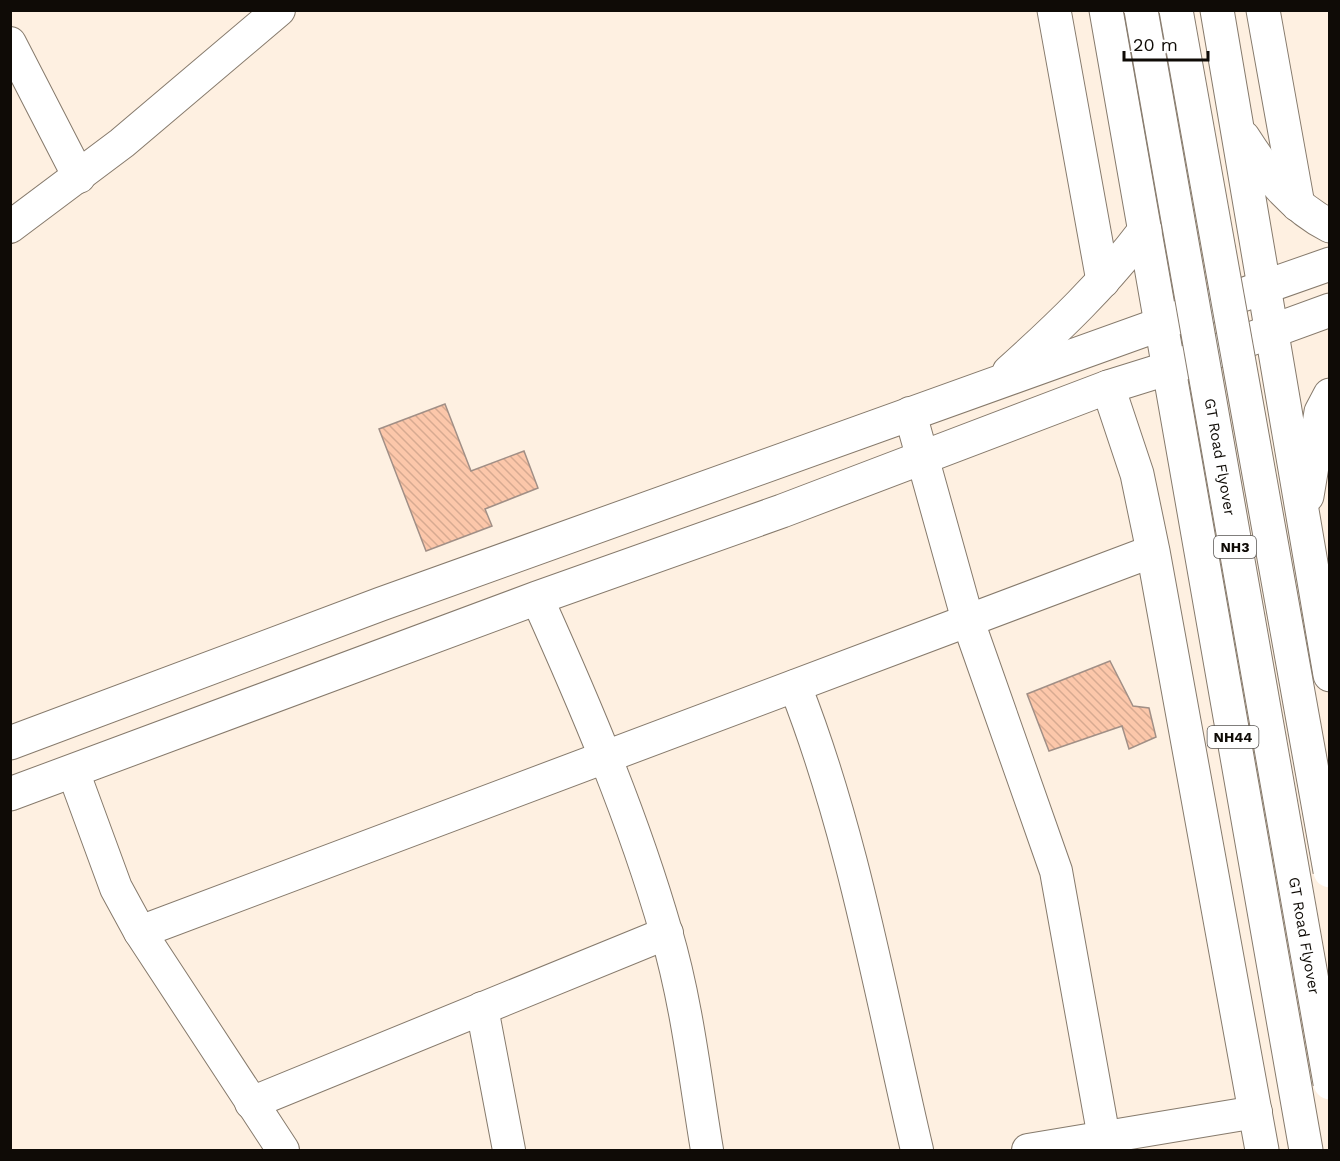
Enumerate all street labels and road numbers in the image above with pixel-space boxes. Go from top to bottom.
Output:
street label: GT Road Flyover [1201,397,1239,517]
road number: NH3 [1214,536,1256,558]
road number: NH44 [1208,726,1258,748]
street label: GT Road Flyover [1285,876,1323,996]

